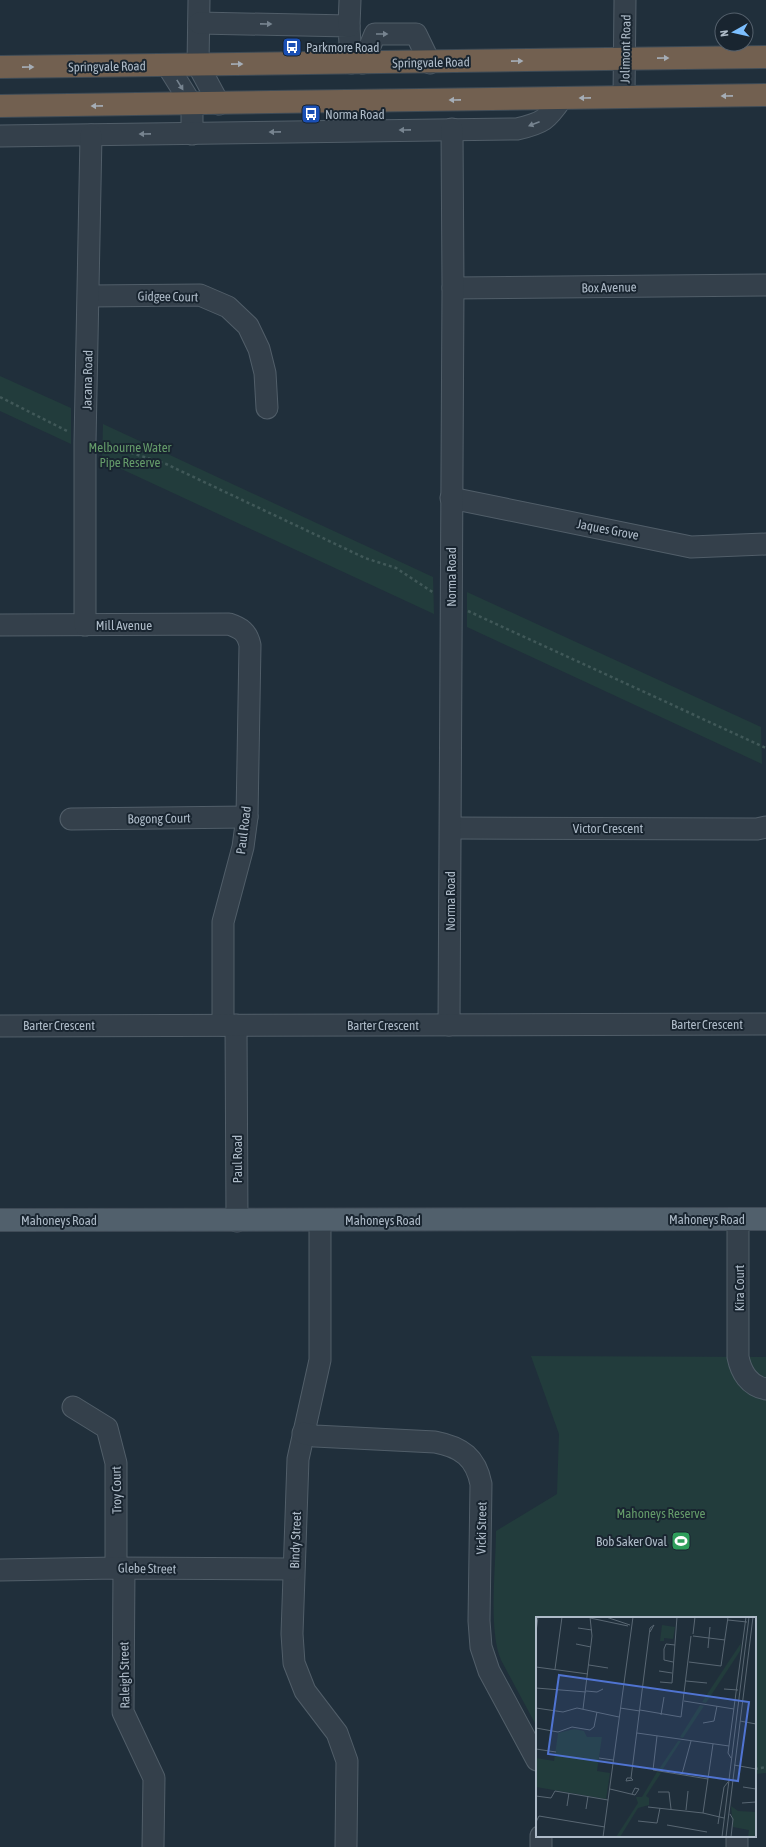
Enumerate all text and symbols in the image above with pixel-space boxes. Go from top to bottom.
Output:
north arrow [714,12,754,52]
street label: Jolimont Road [617,14,634,84]
one-way arrow [260,21,273,27]
text: N [718,29,730,37]
one-way arrow [376,31,389,37]
bus stop icon: Parkmore Road [281,36,303,58]
place label: Parkmore Road [306,40,380,55]
street label: Springvale Road [392,54,470,71]
one-way arrow [657,55,669,62]
street label: Springvale Road [68,58,146,75]
one-way arrow [511,58,524,64]
one-way arrow [231,61,244,67]
one-way arrow [22,64,35,70]
one-way arrow [176,79,183,91]
one-way arrow [721,92,733,99]
one-way arrow [578,95,591,101]
one-way arrow [448,97,461,103]
one-way arrow [91,102,103,109]
bus stop icon: Norma Road [300,103,322,125]
place label: Norma Road [325,107,385,122]
one-way arrow [528,121,540,127]
one-way arrow [398,127,411,133]
one-way arrow [268,129,281,135]
one-way arrow [139,131,151,138]
street label: Box Avenue [581,280,637,295]
street label: Gidgee Court [138,288,199,305]
street label: Jacana Road [79,350,96,410]
park label: Melbourne Water Pipe Reserve [89,440,172,470]
street label: Jaques Grove [576,516,640,543]
street label: Norma Road [444,547,459,607]
street label: Mill Avenue [96,618,152,633]
street label: Paul Road [233,805,254,855]
street label: Bogong Court [127,810,191,827]
street label: Victor Crescent [573,821,643,836]
street label: Norma Road [443,871,458,931]
street label: Barter Crescent [671,1017,743,1032]
street label: Barter Crescent [23,1018,95,1033]
street label: Barter Crescent [347,1018,419,1033]
street label: Paul Road [230,1135,245,1183]
street label: Mahoneys Road [669,1212,745,1227]
street label: Mahoneys Road [21,1213,97,1228]
street label: Mahoneys Road [345,1213,421,1228]
street label: Kira Court [732,1265,747,1311]
street label: Troy Court [109,1466,124,1514]
street label: Vicki Street [474,1501,489,1555]
park label: Mahoneys Reserve [617,1506,706,1521]
street label: Bindy Street [287,1511,304,1569]
sports icon: Bob Saker Oval [670,1530,692,1552]
place label: Bob Saker Oval [596,1534,668,1549]
street label: Glebe Street [118,1560,177,1577]
inset map [536,1617,756,1837]
street label: Raleigh Street [116,1641,133,1709]

